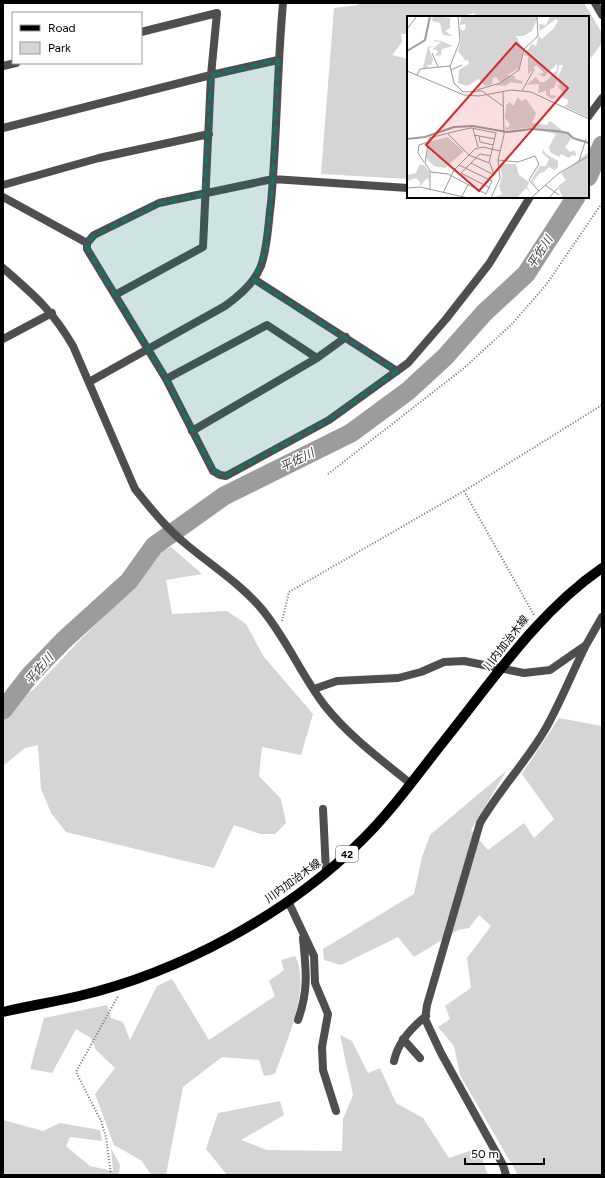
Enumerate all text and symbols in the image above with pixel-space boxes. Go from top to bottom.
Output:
legend [12,12,142,64]
inset map [407,16,589,198]
text: Road [48,21,76,35]
text: Park [48,41,71,55]
water label: 平佐川 [524,231,557,271]
water label: 平佐川 [278,445,318,474]
street label: 川内加治木線 [481,613,531,673]
water label: 平佐川 [22,649,57,687]
road number: 42 [336,846,358,862]
street label: 川内加治木線 [262,856,324,906]
scale bar [465,1140,544,1166]
text: 50 m [471,1147,499,1161]

